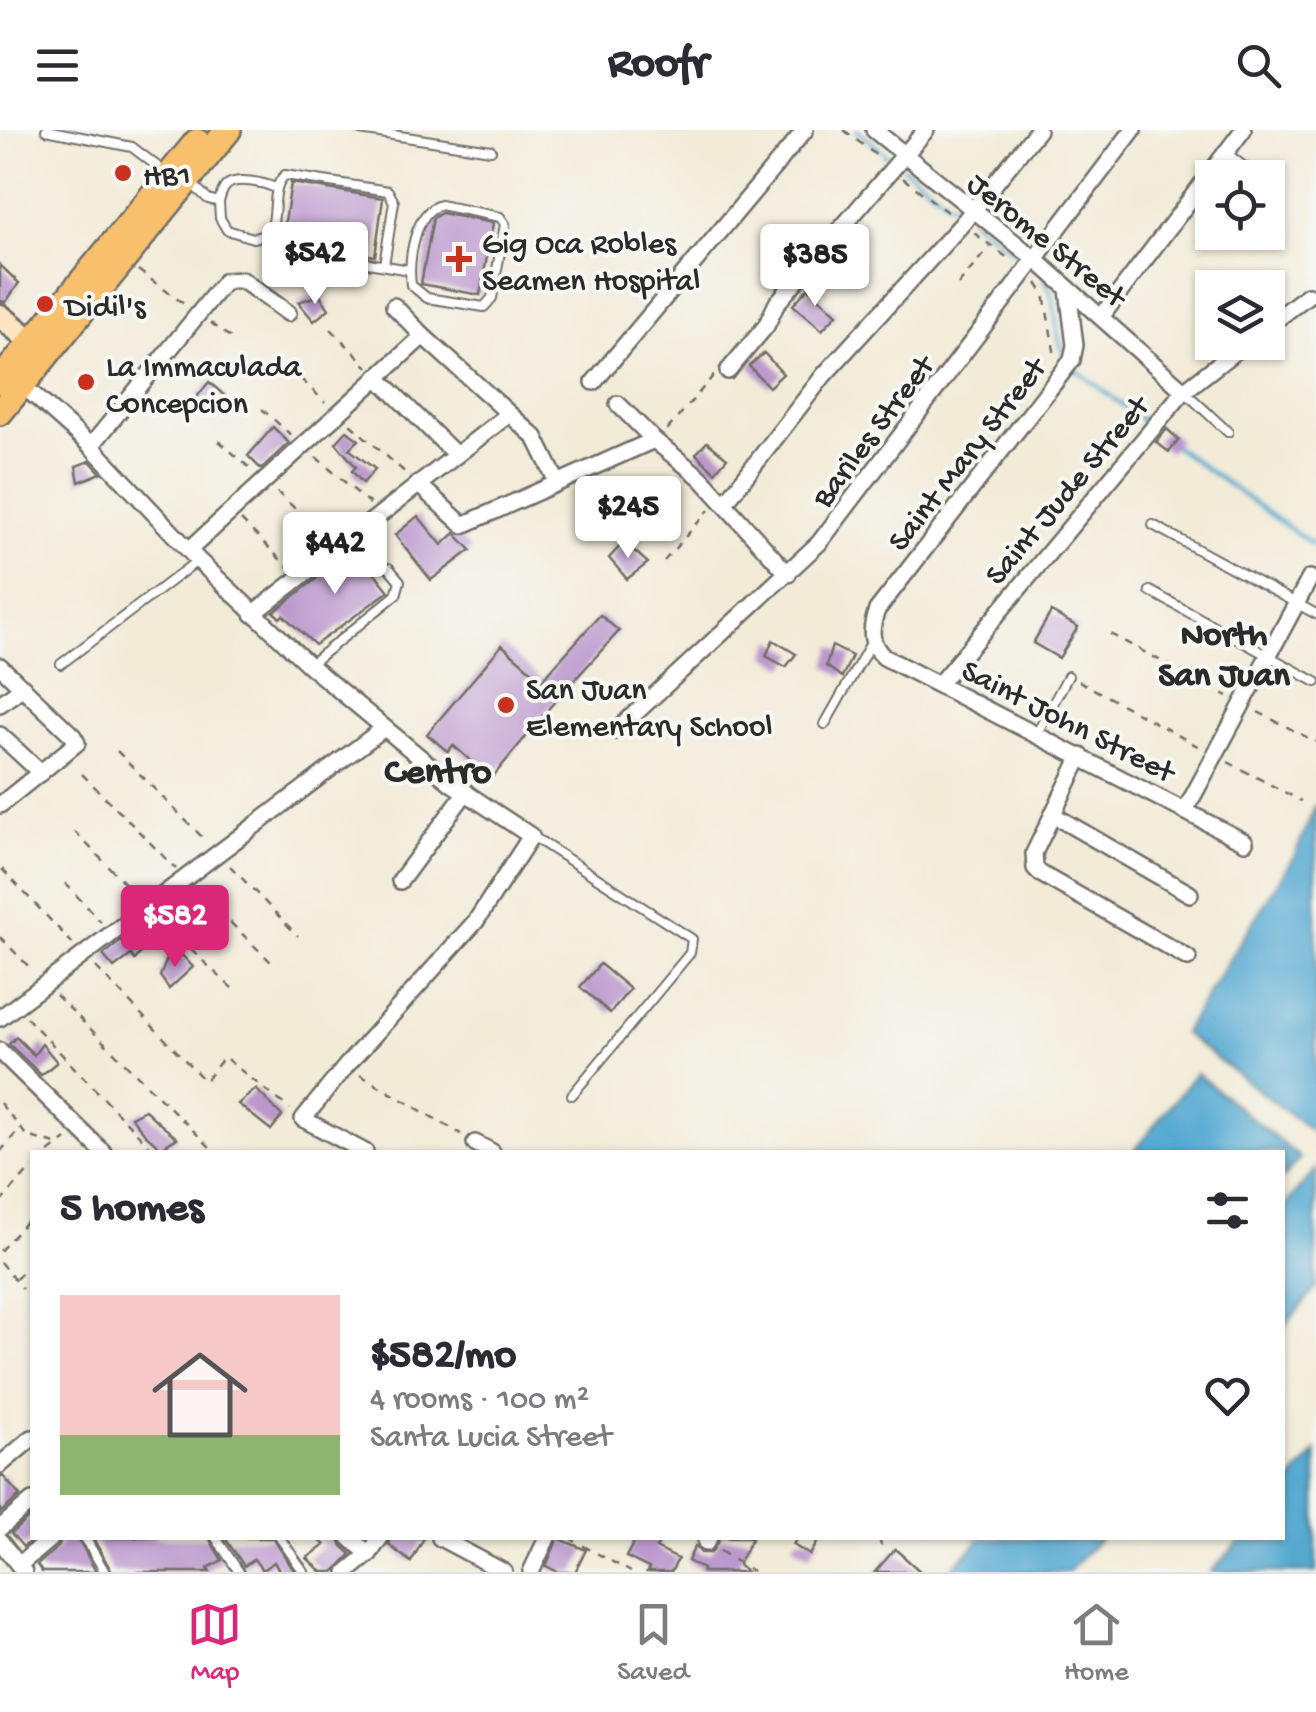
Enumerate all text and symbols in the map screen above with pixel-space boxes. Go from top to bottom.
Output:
icon: menu [30,38,85,93]
icon: search [1231,38,1286,93]
text: Roofr [608,39,708,92]
place label: HB1 [143,159,191,197]
map controls [1195,160,1285,360]
button: locate [1195,160,1285,250]
marker: HB1 [112,162,134,184]
street label: Jerome Street [958,166,1134,319]
pin: $542 [256,222,374,307]
pin: $385 [756,224,874,309]
place label: Gig Oca Robles Seamen Hospital [482,227,700,302]
text: $542 [284,235,346,273]
text: $385 [782,237,848,275]
marker: Gig Oca Robles Seamen Hospital [446,246,472,272]
button: layers [1195,270,1285,360]
place label: Didil's [63,290,147,328]
marker: Didil's [34,293,56,315]
street label: Bariles Street [805,347,946,517]
street label: Saint Mary Street [882,349,1058,561]
place label: La Immaculada Concepcion [106,350,302,425]
marker: La Immaculada Concepcion [75,371,97,393]
street label: Saint Jude Street [979,388,1161,595]
pin: $245 [569,476,687,561]
text: $245 [597,489,659,527]
pin: $442 [276,512,394,597]
text: $442 [305,525,365,563]
district label: North San Juan [1158,617,1290,698]
street label: Saint John Street [954,653,1182,795]
place label: San Juan Elementary School [526,673,773,748]
marker: San Juan Elementary School [495,694,517,716]
district label: Centro [385,752,492,796]
pin: $582 [116,885,234,970]
text: $582 [143,898,207,936]
icon: filters [1200,1183,1255,1238]
text: 5 homes [60,1186,203,1235]
text: $582/mo [370,1333,516,1382]
icon: home [140,1335,260,1455]
icon: heart [1200,1368,1255,1423]
text: 4 rooms · 100 m² [370,1382,589,1420]
text: Santa Lucia Street [370,1420,611,1458]
tab: Map [187,1597,242,1690]
tab: Saved [617,1597,689,1690]
tab: Home [1064,1597,1129,1690]

